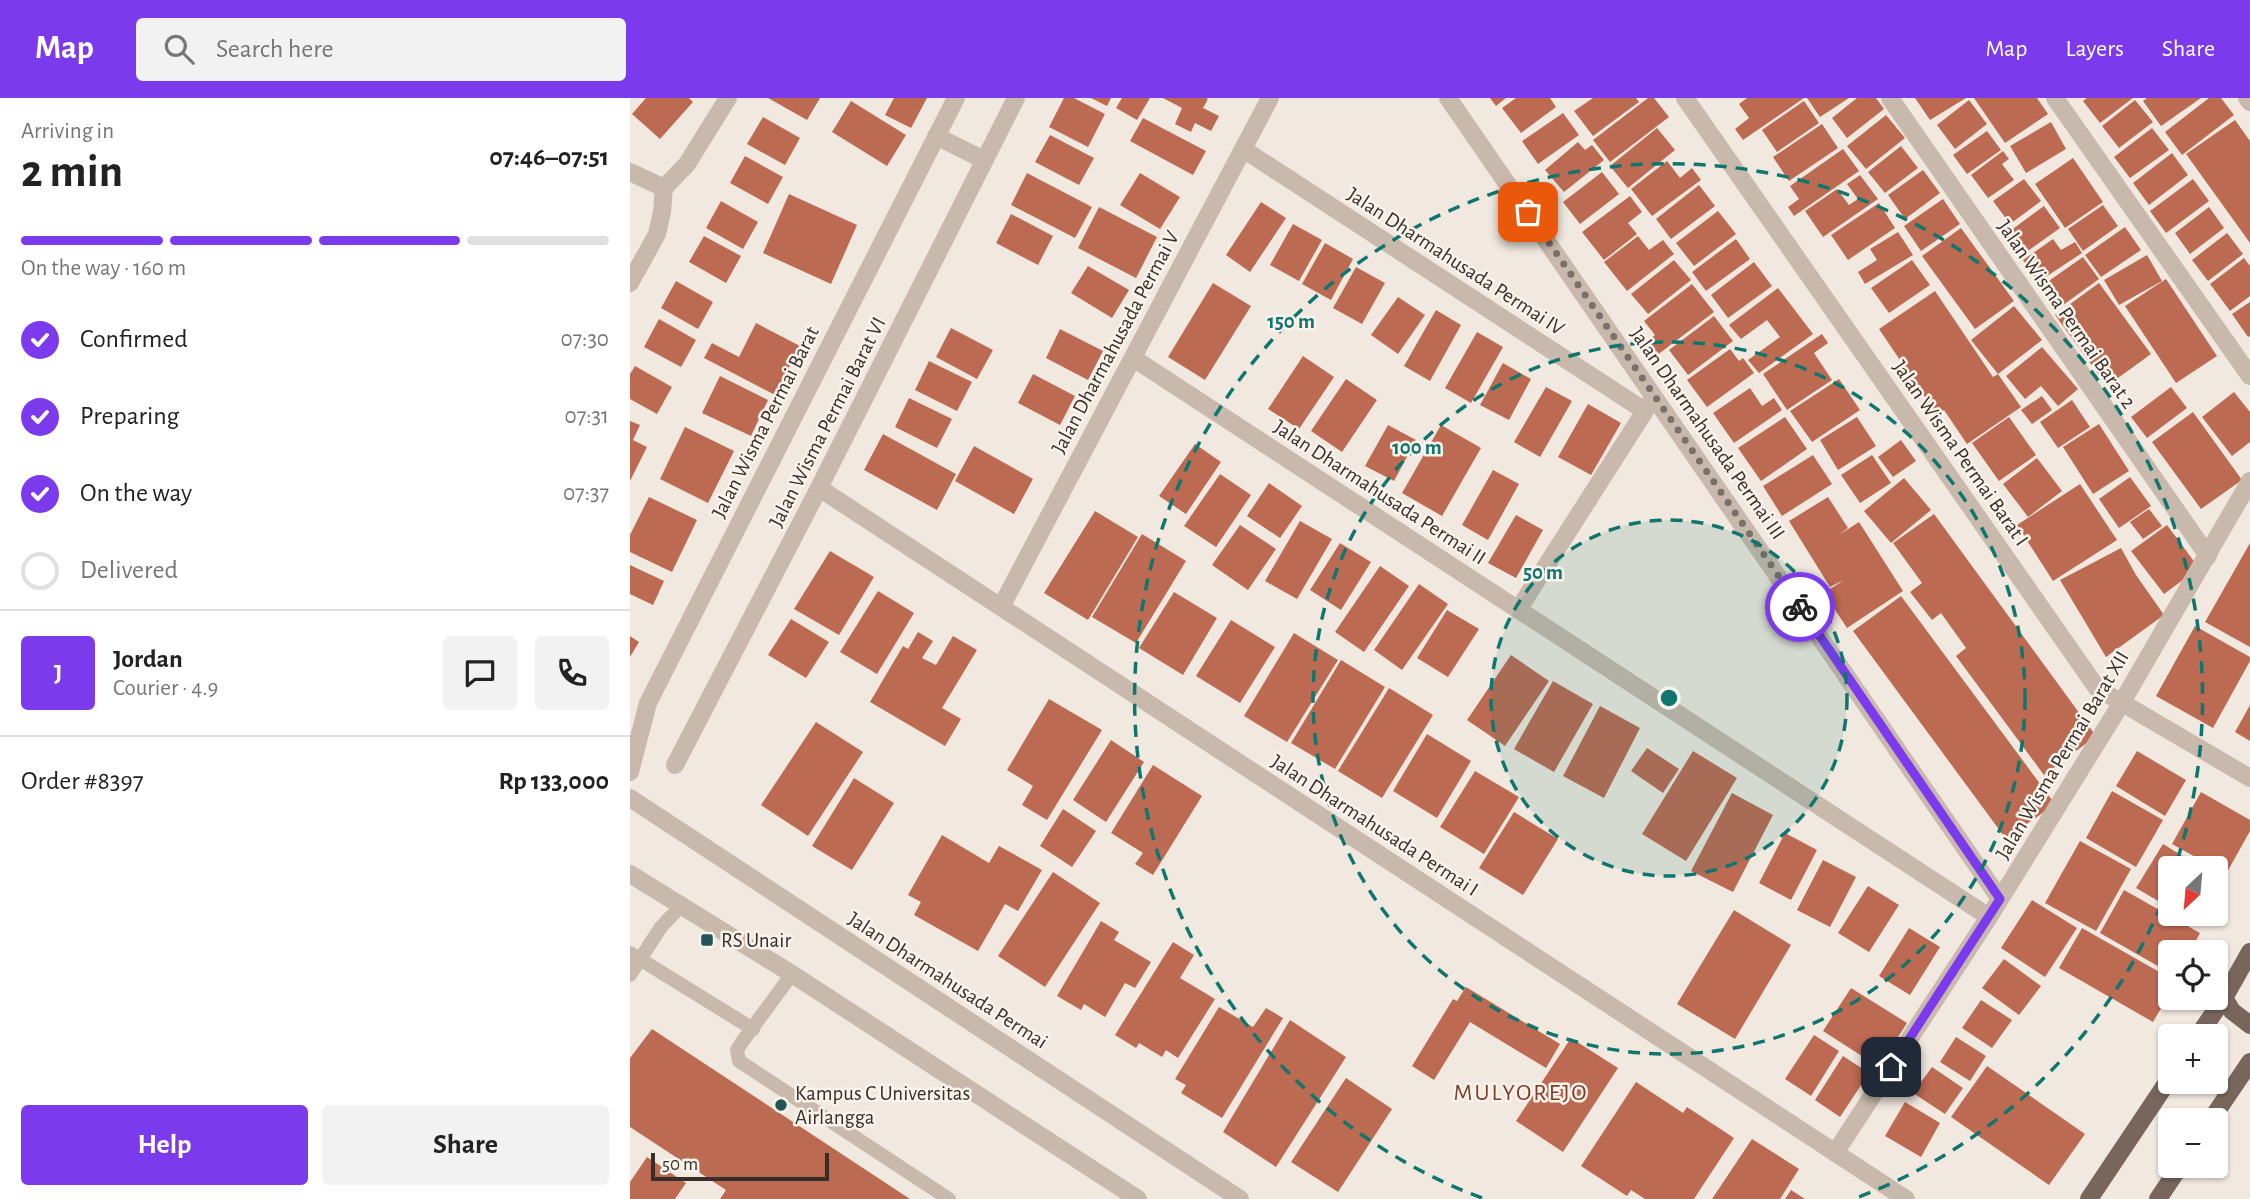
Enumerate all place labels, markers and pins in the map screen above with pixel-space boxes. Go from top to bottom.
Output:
pin [1498,182,1558,242]
centre of rings [1657,686,1681,710]
place label: RS Unair [721,930,791,951]
marker: RS Unair [699,932,715,948]
pin [1861,1037,1921,1097]
place label: Kampus C Universitas Airlangga [795,1083,970,1128]
marker: Kampus C Universitas Airlangga [773,1097,789,1113]

